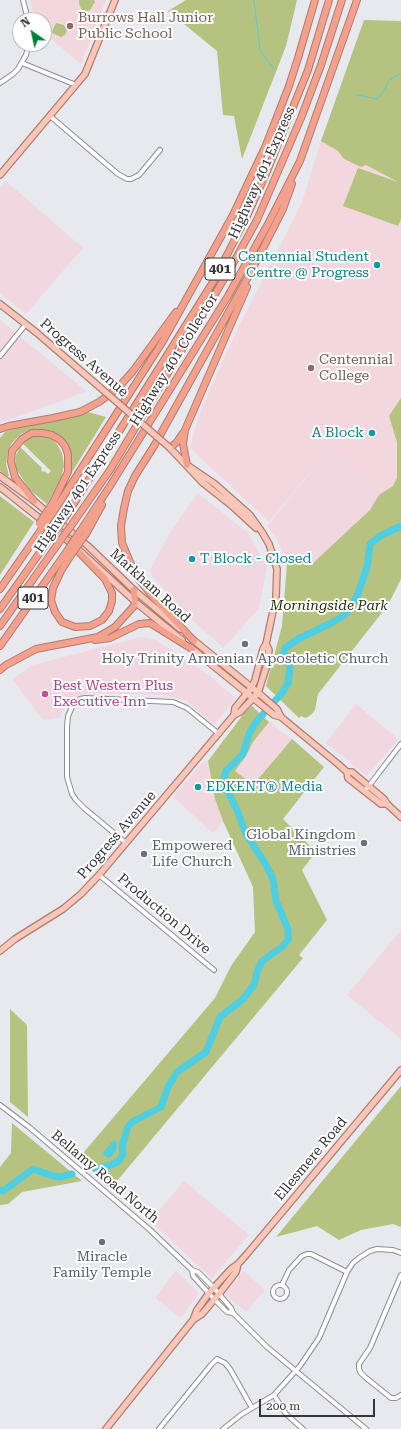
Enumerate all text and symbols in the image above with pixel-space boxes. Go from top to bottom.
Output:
place label: Burrows Hall Junior Public School [78,10,213,42]
north arrow [12,12,52,52]
text: N [18,15,33,30]
marker: Burrows Hall Junior Public School [65,21,75,31]
street label: Highway 401 Express [225,104,299,242]
place label: Centennial Student Centre @ Progress [238,249,369,282]
road number: 401 [205,258,235,280]
marker: Centennial Student Centre @ Progress [372,260,382,270]
street label: Highway 401 Collector [126,291,222,429]
street label: Progress Avenue [36,315,132,401]
place label: Centennial College [319,352,393,384]
marker: Centennial College [306,363,316,373]
place label: A Block [312,425,364,441]
street label: Highway 401 Express [31,428,125,556]
marker: A Block [367,428,377,438]
street label: Markham Road [106,545,194,627]
place label: T Block - Closed [200,551,311,567]
marker: T Block - Closed [187,554,197,564]
road number: 401 [18,587,48,609]
park label: Morningside Park [270,598,388,614]
marker: Holy Trinity Armenian Apostoletic Church [240,639,250,649]
place label: Holy Trinity Armenian Apostoletic Church [101,651,389,667]
place label: Best Western Plus Executive Inn [53,678,173,710]
marker: Best Western Plus Executive Inn [40,689,50,699]
place label: EDKENT® Media [206,779,323,795]
marker: EDKENT® Media [193,782,203,792]
street label: Progress Avenue [74,787,160,883]
place label: Global Kingdom Ministries [246,827,356,860]
place label: Empowered Life Church [152,838,233,870]
marker: Global Kingdom Ministries [359,838,369,848]
marker: Empowered Life Church [139,849,149,859]
street label: Production Drive [114,870,214,958]
street label: Ellesmere Road [271,1114,351,1204]
street label: Bellamy Road North [48,1127,162,1227]
marker: Miracle Family Temple [97,1237,107,1247]
place label: Miracle Family Temple [53,1249,151,1282]
scale bar [261,1391,377,1417]
text: 200 m [266,1399,300,1413]

